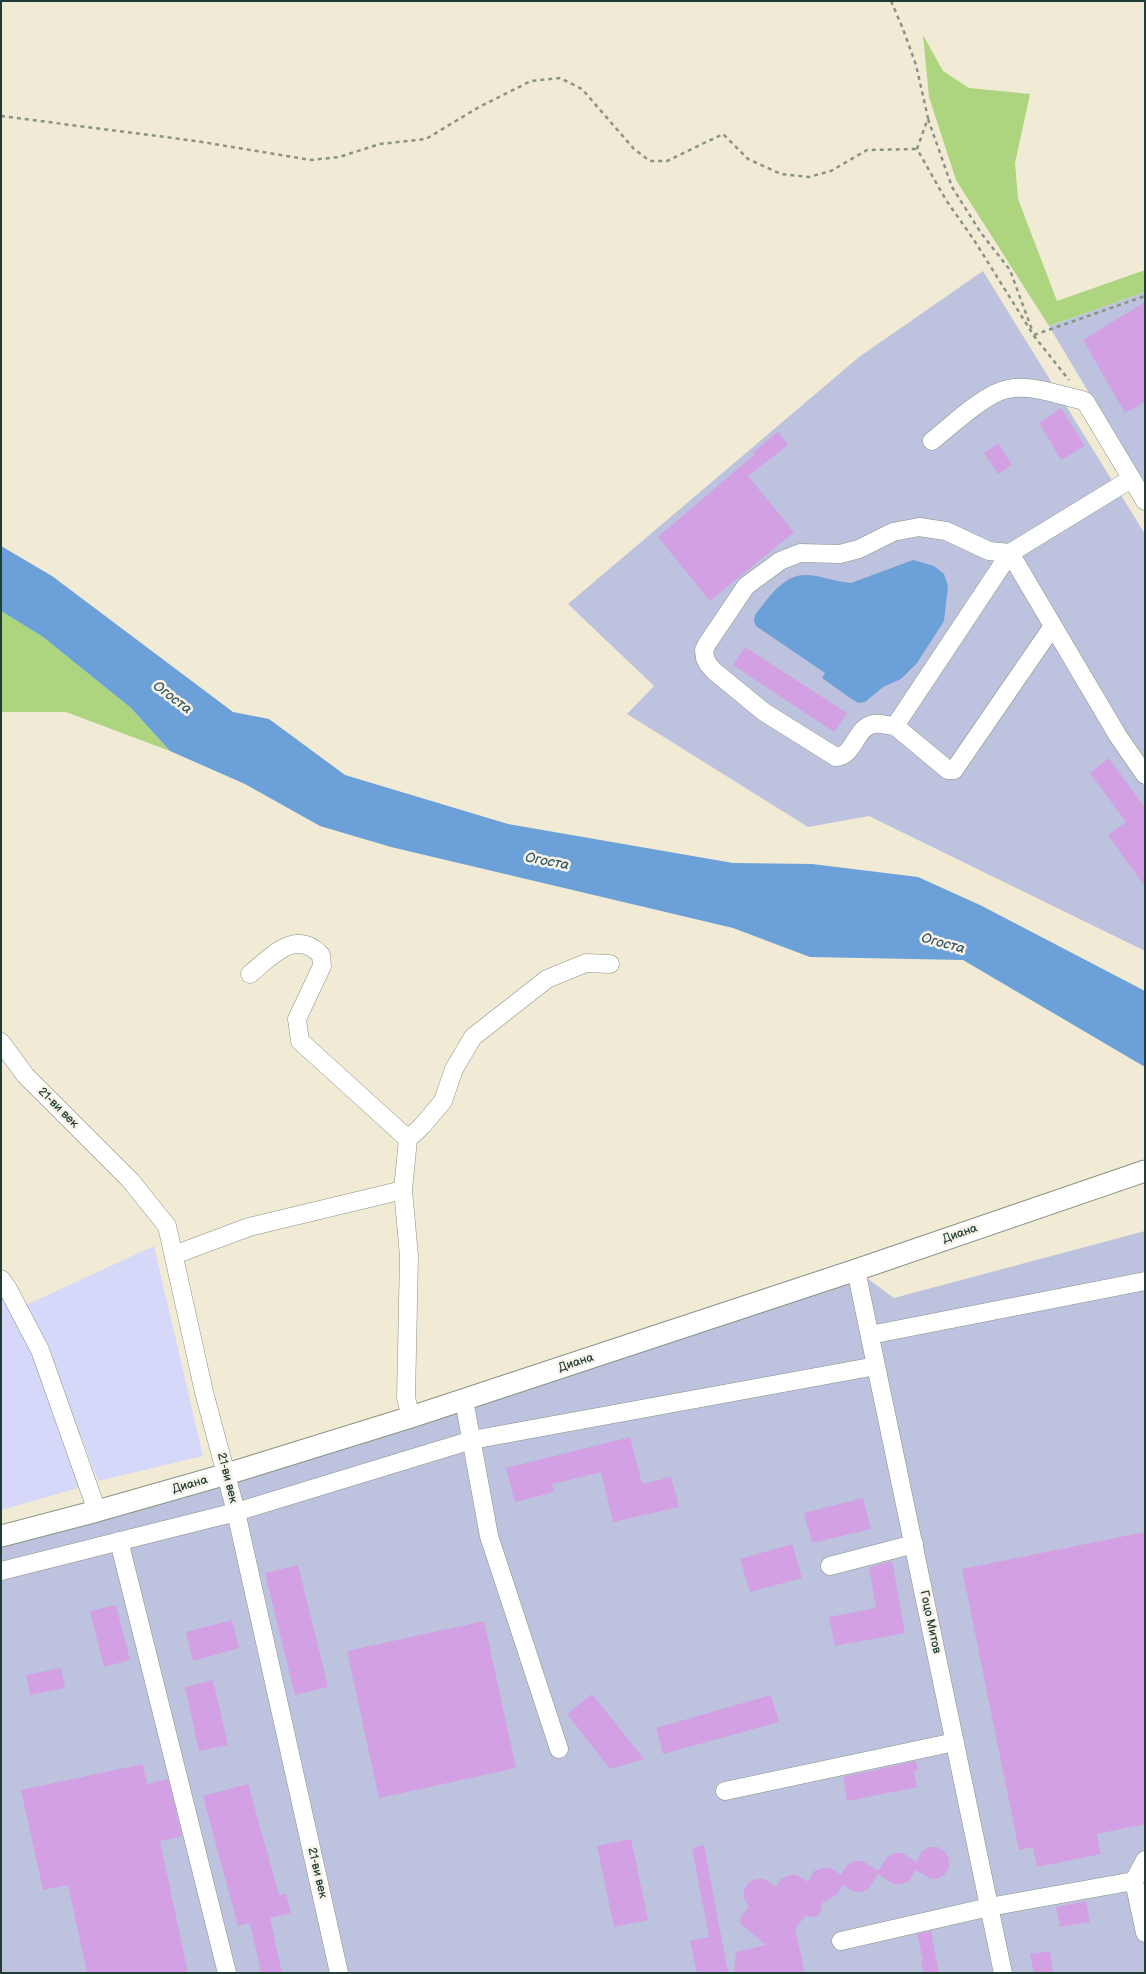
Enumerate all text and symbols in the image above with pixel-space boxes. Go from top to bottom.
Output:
water label: Огоста [149,678,195,718]
water label: Огоста [524,850,570,874]
water label: Огоста [919,930,967,958]
street label: 21-ви век [35,1085,81,1131]
street label: Диана [941,1221,979,1247]
street label: Диана [557,1351,595,1375]
street label: 21-ви век [214,1451,240,1505]
street label: Диана [171,1473,209,1497]
street label: Гоцо Митов [916,1589,944,1655]
street label: 21-ви век [304,1846,330,1900]

